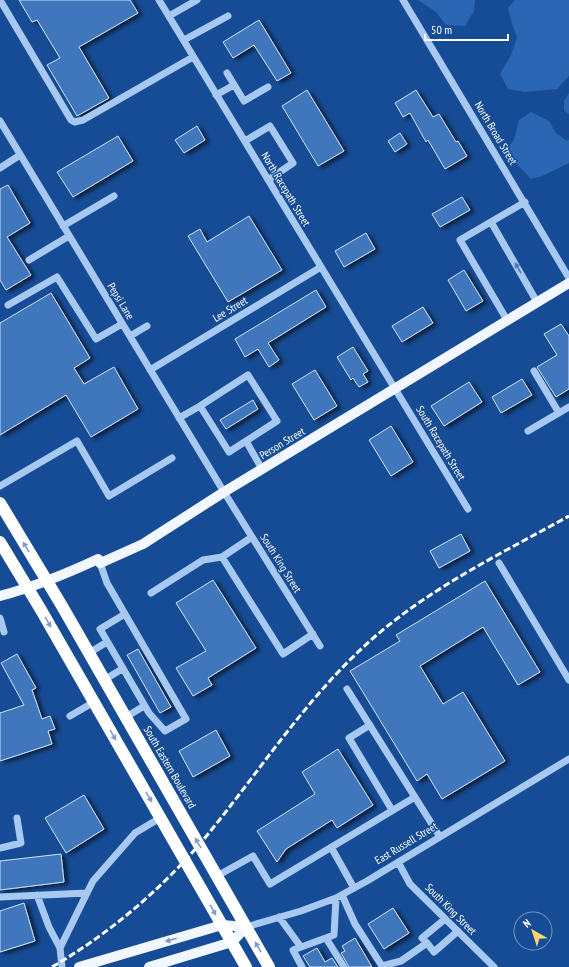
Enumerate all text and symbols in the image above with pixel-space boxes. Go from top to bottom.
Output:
scale bar [425,16,508,42]
text: 50 m [431,22,452,37]
street label: North Broad Street [472,99,520,167]
street label: North Racepath Street [258,149,314,229]
one-way arrow [514,263,521,274]
street label: Pepsi Lane [105,280,138,322]
street label: Lee Street [210,293,250,325]
street label: South Racepath Street [413,403,469,483]
street label: Person Street [257,424,307,462]
street label: South King Street [257,531,305,595]
one-way arrow [23,541,30,553]
one-way arrow [44,616,51,628]
street label: South Eastern Boulevard [141,723,199,811]
one-way arrow [109,729,116,740]
one-way arrow [145,791,152,803]
street label: East Russell Street [372,819,440,867]
one-way arrow [194,837,201,849]
street label: South King Street [422,880,480,938]
one-way arrow [210,904,217,916]
north arrow [513,911,553,951]
text: N [520,916,533,931]
one-way arrow [165,937,177,943]
one-way arrow [254,941,261,953]

